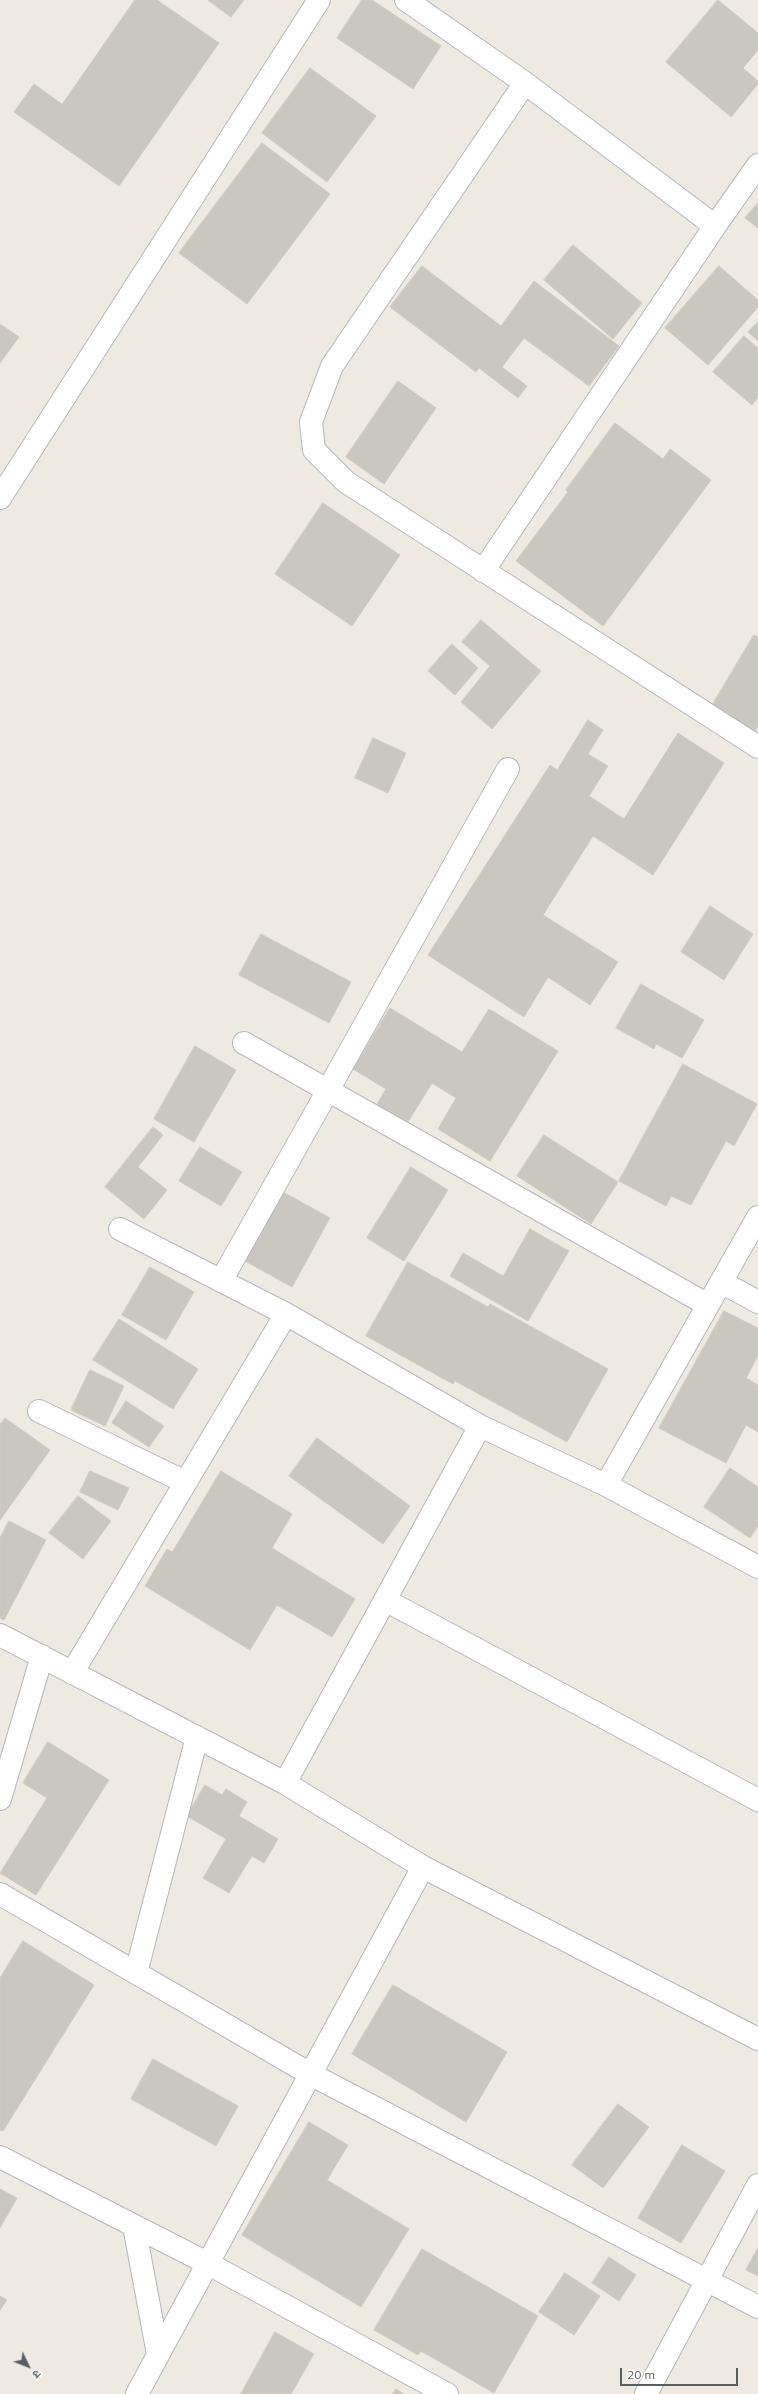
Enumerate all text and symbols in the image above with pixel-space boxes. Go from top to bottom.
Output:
north arrow [8,2346,48,2386]
scale bar [622,2360,740,2386]
text: उ [29,2367,44,2381]
text: 20 m [627,2367,655,2382]

